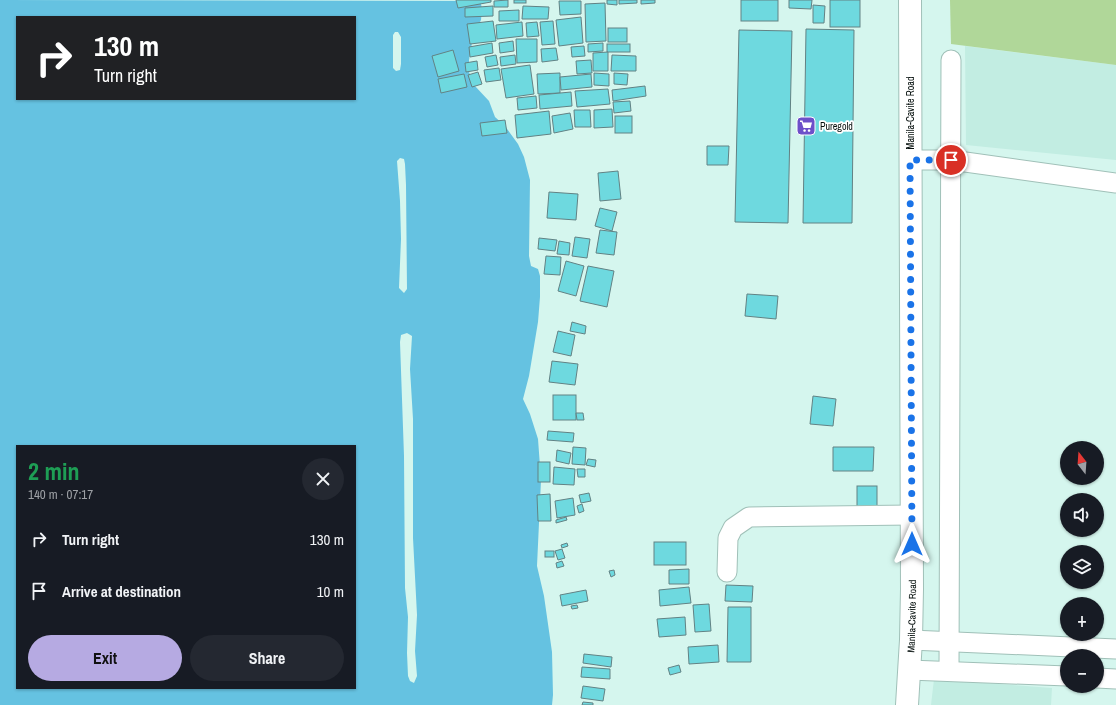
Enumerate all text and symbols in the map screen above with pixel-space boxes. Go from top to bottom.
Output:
text: 130 m [94,27,159,65]
icon: right [28,32,80,84]
text: Turn right [94,63,157,88]
street label: Manila-Cavite Road [904,77,917,149]
supermarket icon: Puregold [795,115,817,137]
place label: Puregold [820,120,853,133]
pin [934,143,968,177]
icon: arrive [940,149,962,171]
north arrow [1060,441,1104,485]
map controls [1060,441,1104,693]
text: 2 min [28,455,79,487]
button: close [302,458,344,500]
text: 140 m · 07:17 [28,486,93,503]
button: sound [1060,493,1104,537]
position arrow [891,523,933,565]
icon: right [28,528,50,550]
text: Turn right [62,529,119,550]
text: 130 m [310,529,344,550]
button: layers [1060,545,1104,589]
icon: arrive [28,580,50,602]
street label: Manila-Cavite Road [904,580,919,653]
text: Arrive at destination [62,581,181,602]
text: 10 m [317,581,344,602]
button: + [1060,597,1104,641]
button: Exit [28,635,182,681]
button: Share [190,635,344,681]
button: − [1060,649,1104,693]

